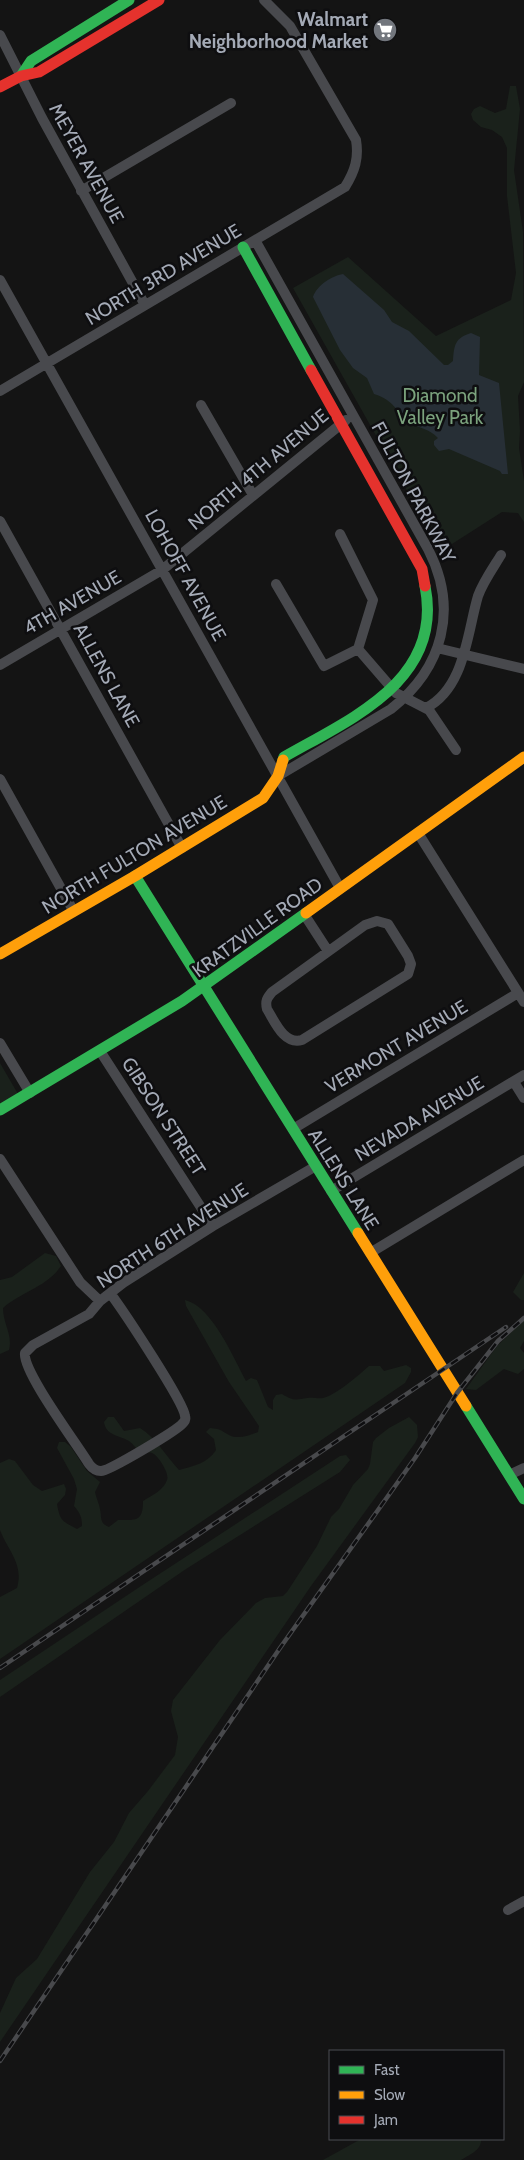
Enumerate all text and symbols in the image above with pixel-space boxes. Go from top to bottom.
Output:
place label: Walmart Neighborhood Market [189,8,368,53]
supermarket icon: Walmart Neighborhood Market [372,17,398,43]
street label: MEYER AVENUE [44,99,129,227]
street label: NORTH 3RD AVENUE [81,219,245,330]
park label: Diamond Valley Park [397,384,484,429]
street label: NORTH 4TH AVENUE [183,404,333,535]
street label: FULTON PARKWAY [367,418,461,567]
street label: LOHOFF AVENUE [140,506,231,645]
street label: 4TH AVENUE [19,565,125,640]
street label: ALLENS LANE [69,619,145,731]
street label: NORTH FULTON AVENUE [38,790,231,919]
street label: KRATZVILLE ROAD [188,872,327,982]
street label: VERMONT AVENUE [321,995,472,1098]
street label: GIBSON STREET [117,1053,210,1180]
street label: NEVADA AVENUE [351,1071,488,1166]
street label: ALLENS LANE [303,1124,384,1234]
street label: NORTH 6TH AVENUE [92,1178,252,1293]
legend [329,2050,504,2140]
text: Fast [374,2061,399,2079]
text: Slow [374,2086,405,2104]
text: Jam [373,2111,398,2129]

